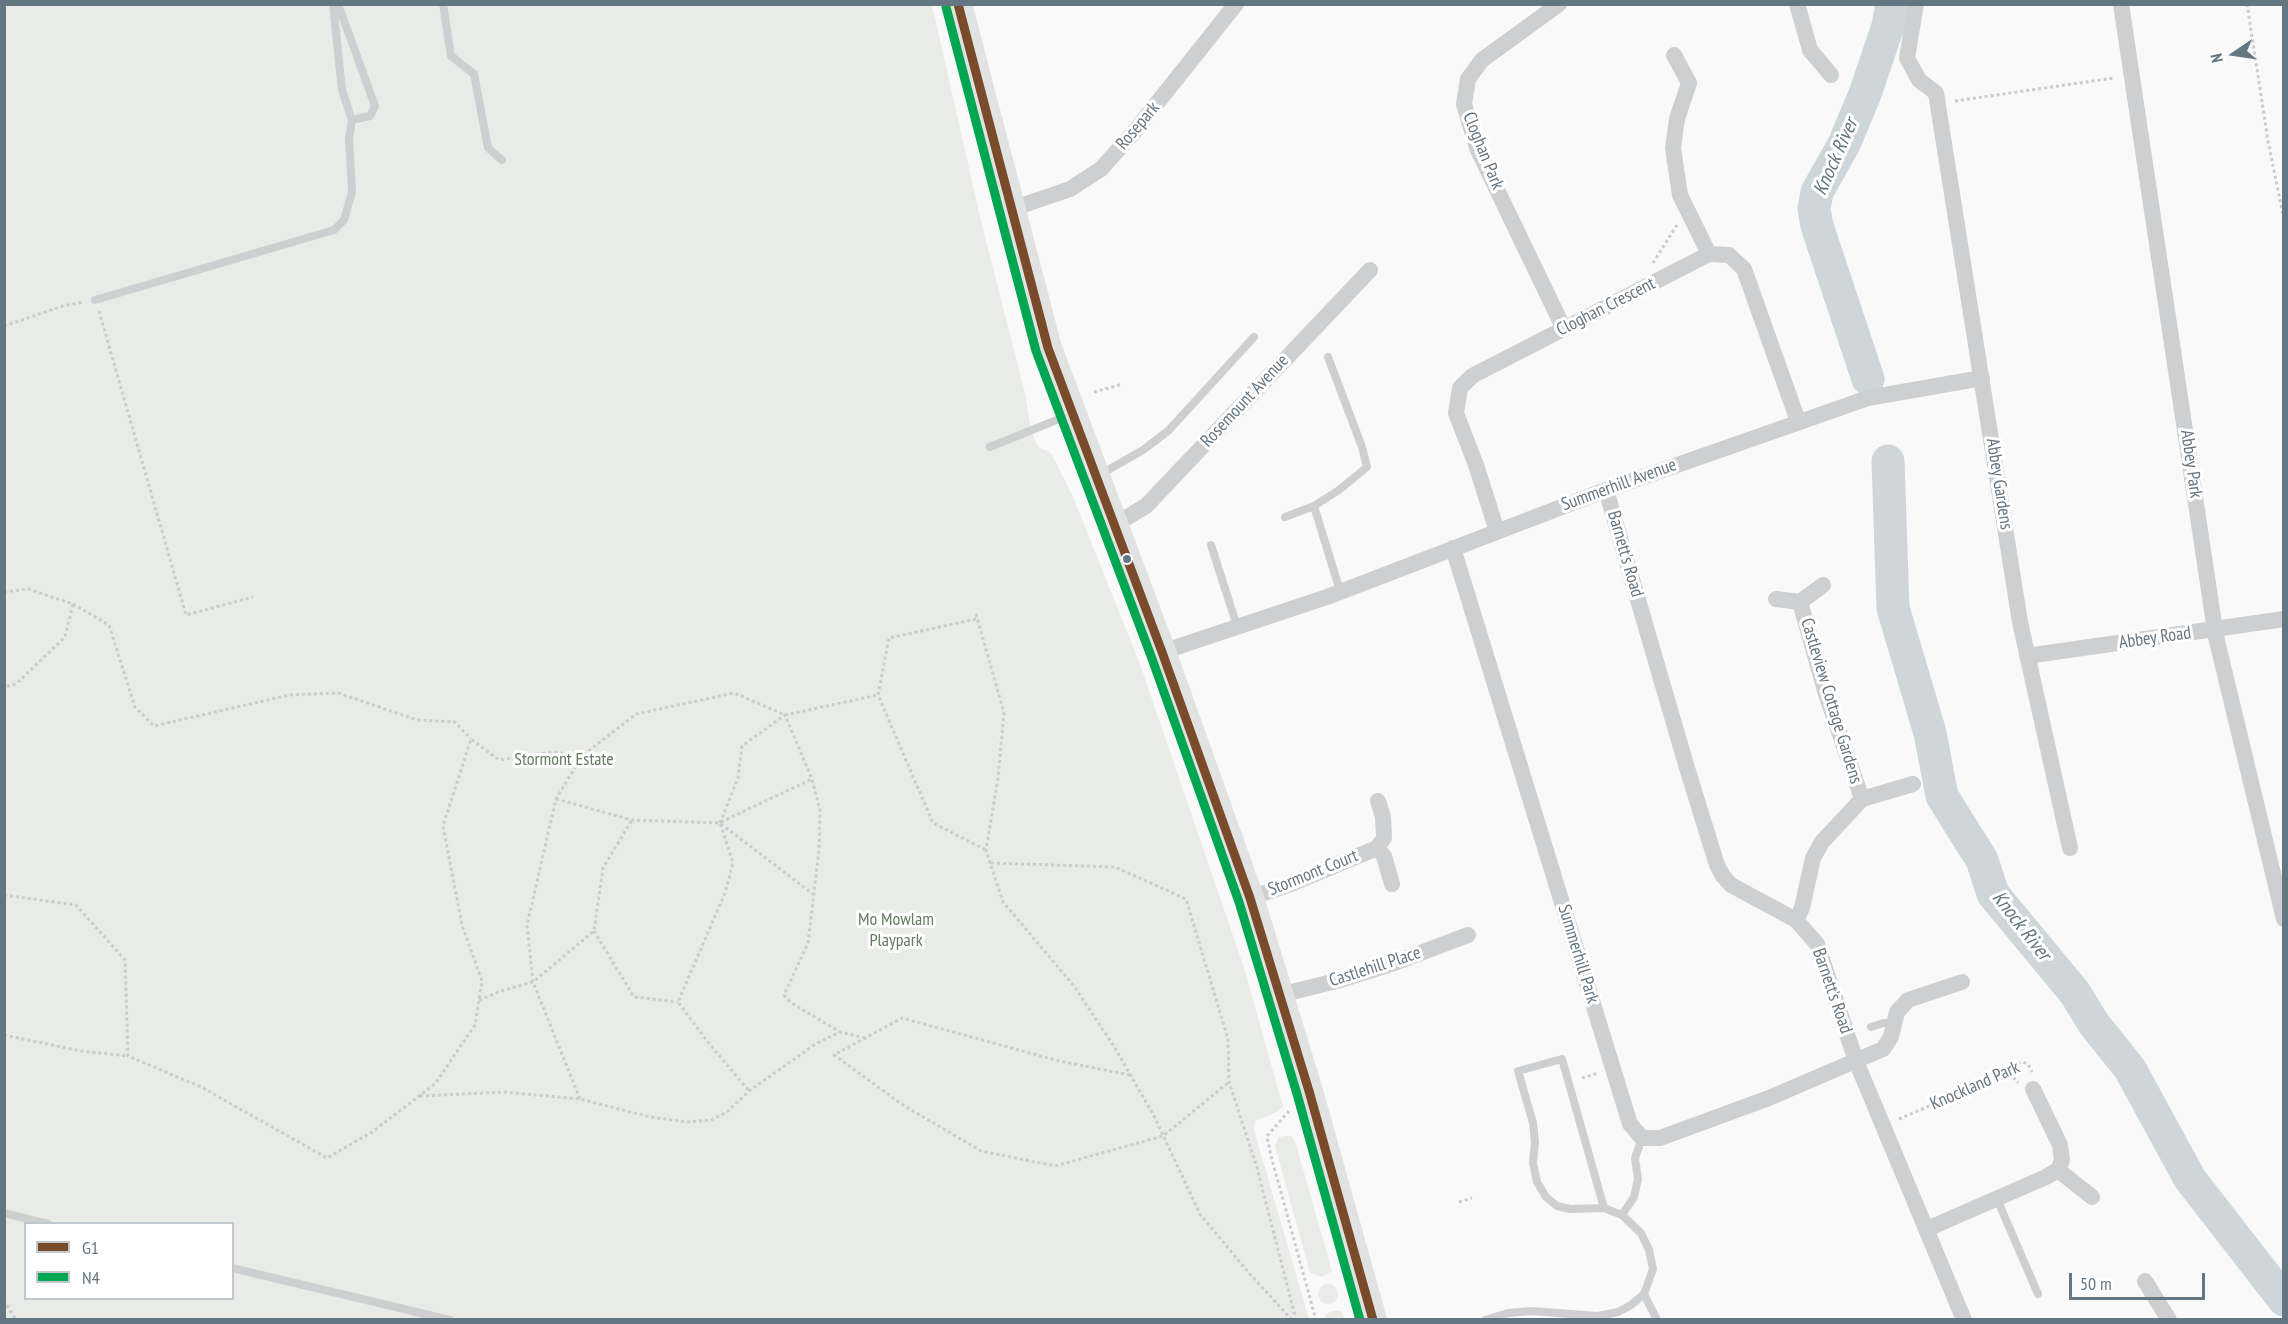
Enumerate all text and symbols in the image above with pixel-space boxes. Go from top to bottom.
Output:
north arrow [2204,24,2264,84]
text: N [2206,52,2227,65]
street label: Rosepark [1112,98,1164,154]
street label: Cloghan Park [1458,109,1508,193]
water label: Knock River [1808,115,1864,199]
street label: Cloghan Crescent [1553,273,1659,341]
street label: Rosemount Avenue [1197,350,1293,452]
street label: Abbey Park [2176,429,2206,499]
street label: Abbey Gardens [1981,437,2017,531]
street label: Summerhill Avenue [1559,454,1679,516]
street label: Barnett's Road [1602,508,1648,600]
unlabelled marker [1121,553,1133,565]
street label: Castleview Cottage Gardens [1796,616,1866,786]
street label: Abbey Road [2118,622,2192,654]
park label: Stormont Estate [514,749,614,771]
street label: Stormont Court [1265,845,1361,901]
water label: Knock River [1986,887,2056,965]
street label: Summerhill Park [1553,902,1603,1006]
park label: Mo Mowlam Playpark [858,909,934,952]
street label: Castlehill Place [1327,942,1423,992]
street label: Barnett's Road [1807,946,1857,1036]
street label: Knockland Park [1927,1057,2023,1115]
legend [24,1222,234,1300]
text: G1 [82,1236,99,1259]
scale bar [2072,1261,2208,1299]
text: N4 [82,1266,100,1289]
text: 50 m [2080,1272,2112,1295]

